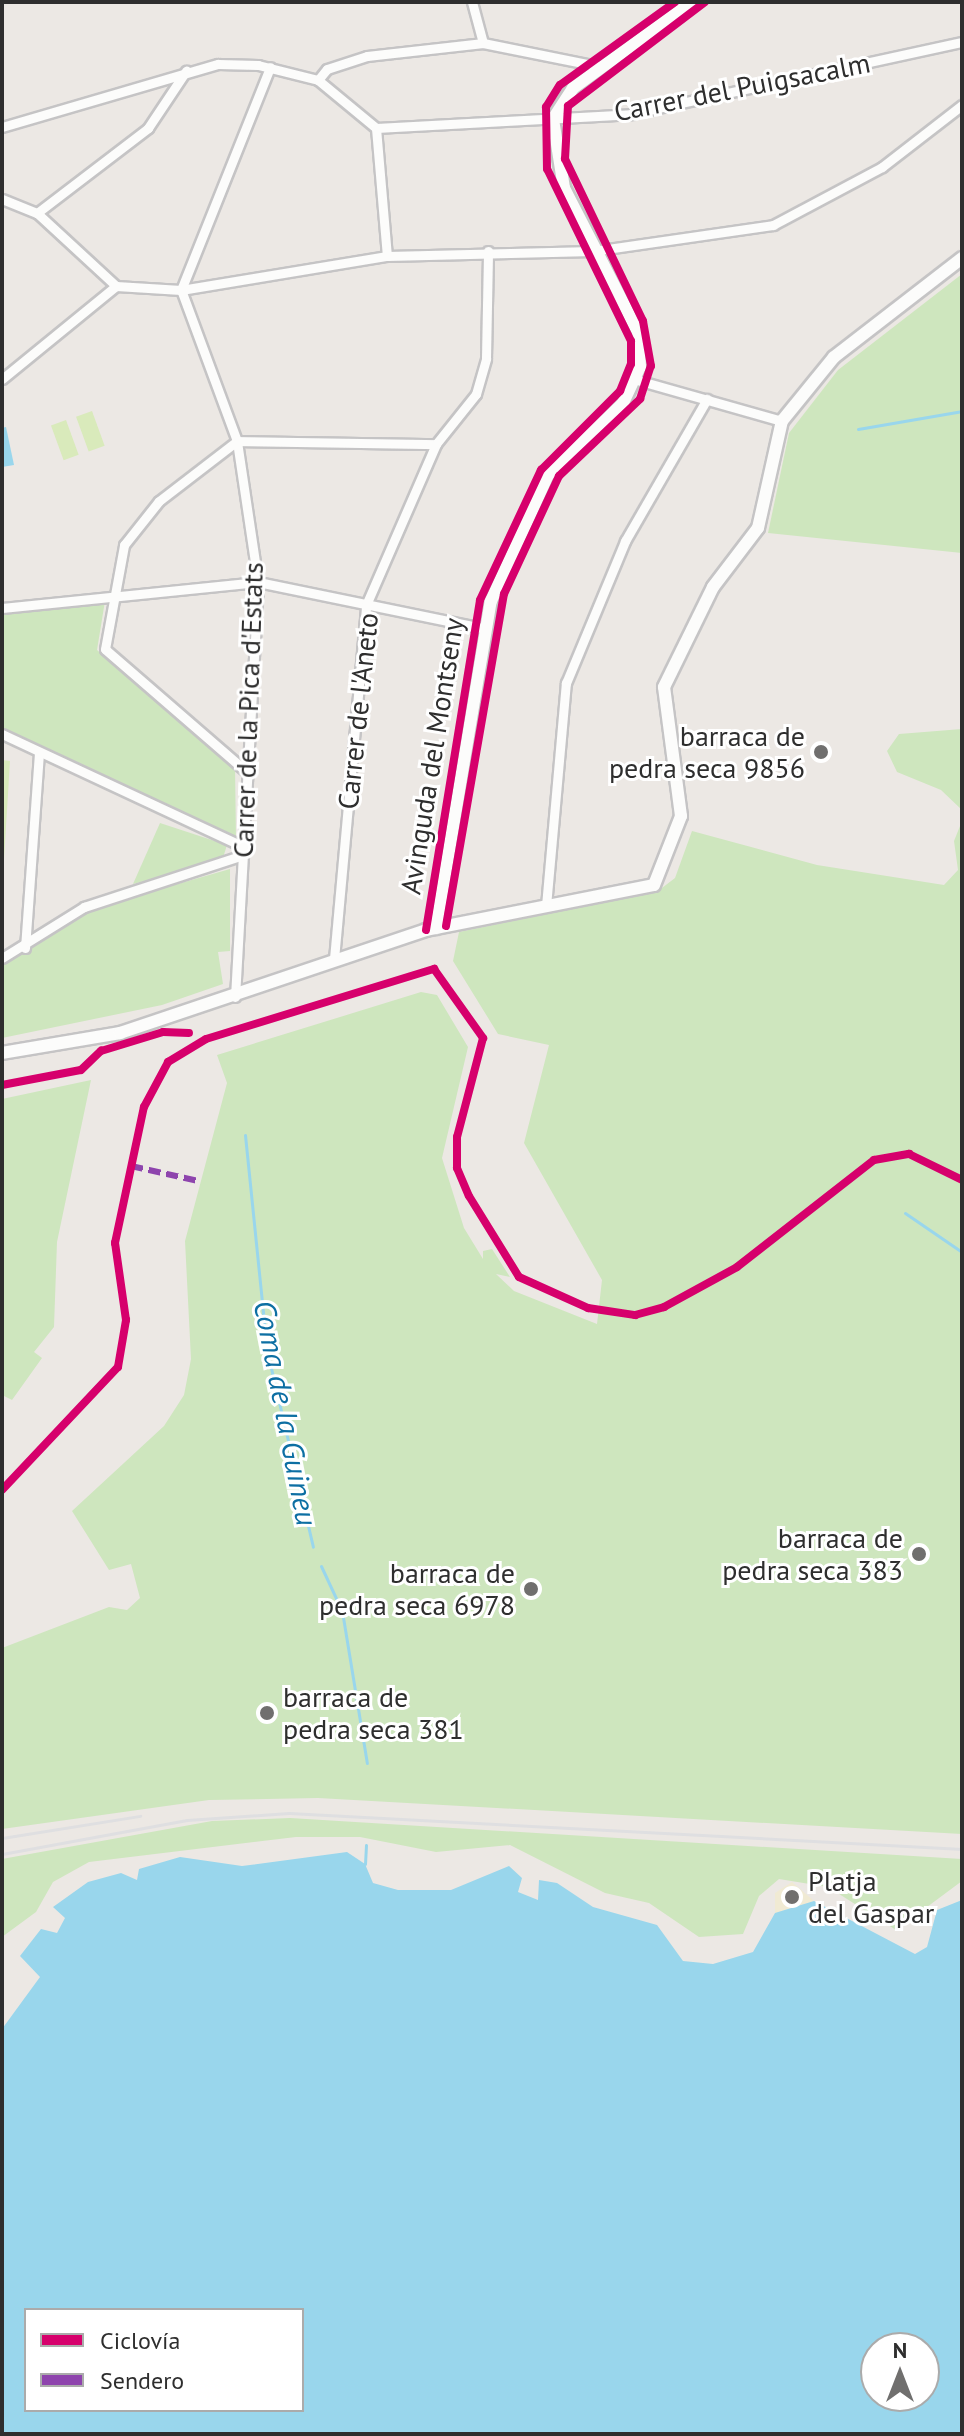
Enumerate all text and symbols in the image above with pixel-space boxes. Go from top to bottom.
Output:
street label: Carrer del Puigsacalm [611,46,873,128]
street label: Carrer de la Pica d'Estats [226,562,270,858]
street label: Carrer de l'Aneto [331,611,385,811]
street label: Avinguda del Montseny [394,615,470,897]
place label: barraca de pedra seca 9856 [609,719,805,785]
marker: barraca de pedra seca 9856 [812,743,830,761]
water label: Coma de la Guineu [246,1297,326,1529]
place label: barraca de pedra seca 383 [722,1521,903,1587]
marker: barraca de pedra seca 383 [910,1545,928,1563]
place label: barraca de pedra seca 6978 [319,1556,515,1622]
marker: barraca de pedra seca 6978 [522,1580,540,1598]
place label: barraca de pedra seca 381 [283,1680,464,1746]
marker: barraca de pedra seca 381 [258,1704,276,1722]
place label: Platja del Gaspar [808,1864,934,1930]
marker: Platja del Gaspar [783,1888,801,1906]
legend [24,2308,304,2412]
text: Ciclovía [100,2325,180,2356]
north arrow [860,2332,940,2412]
text: N [893,2336,907,2364]
text: Sendero [100,2365,184,2396]

